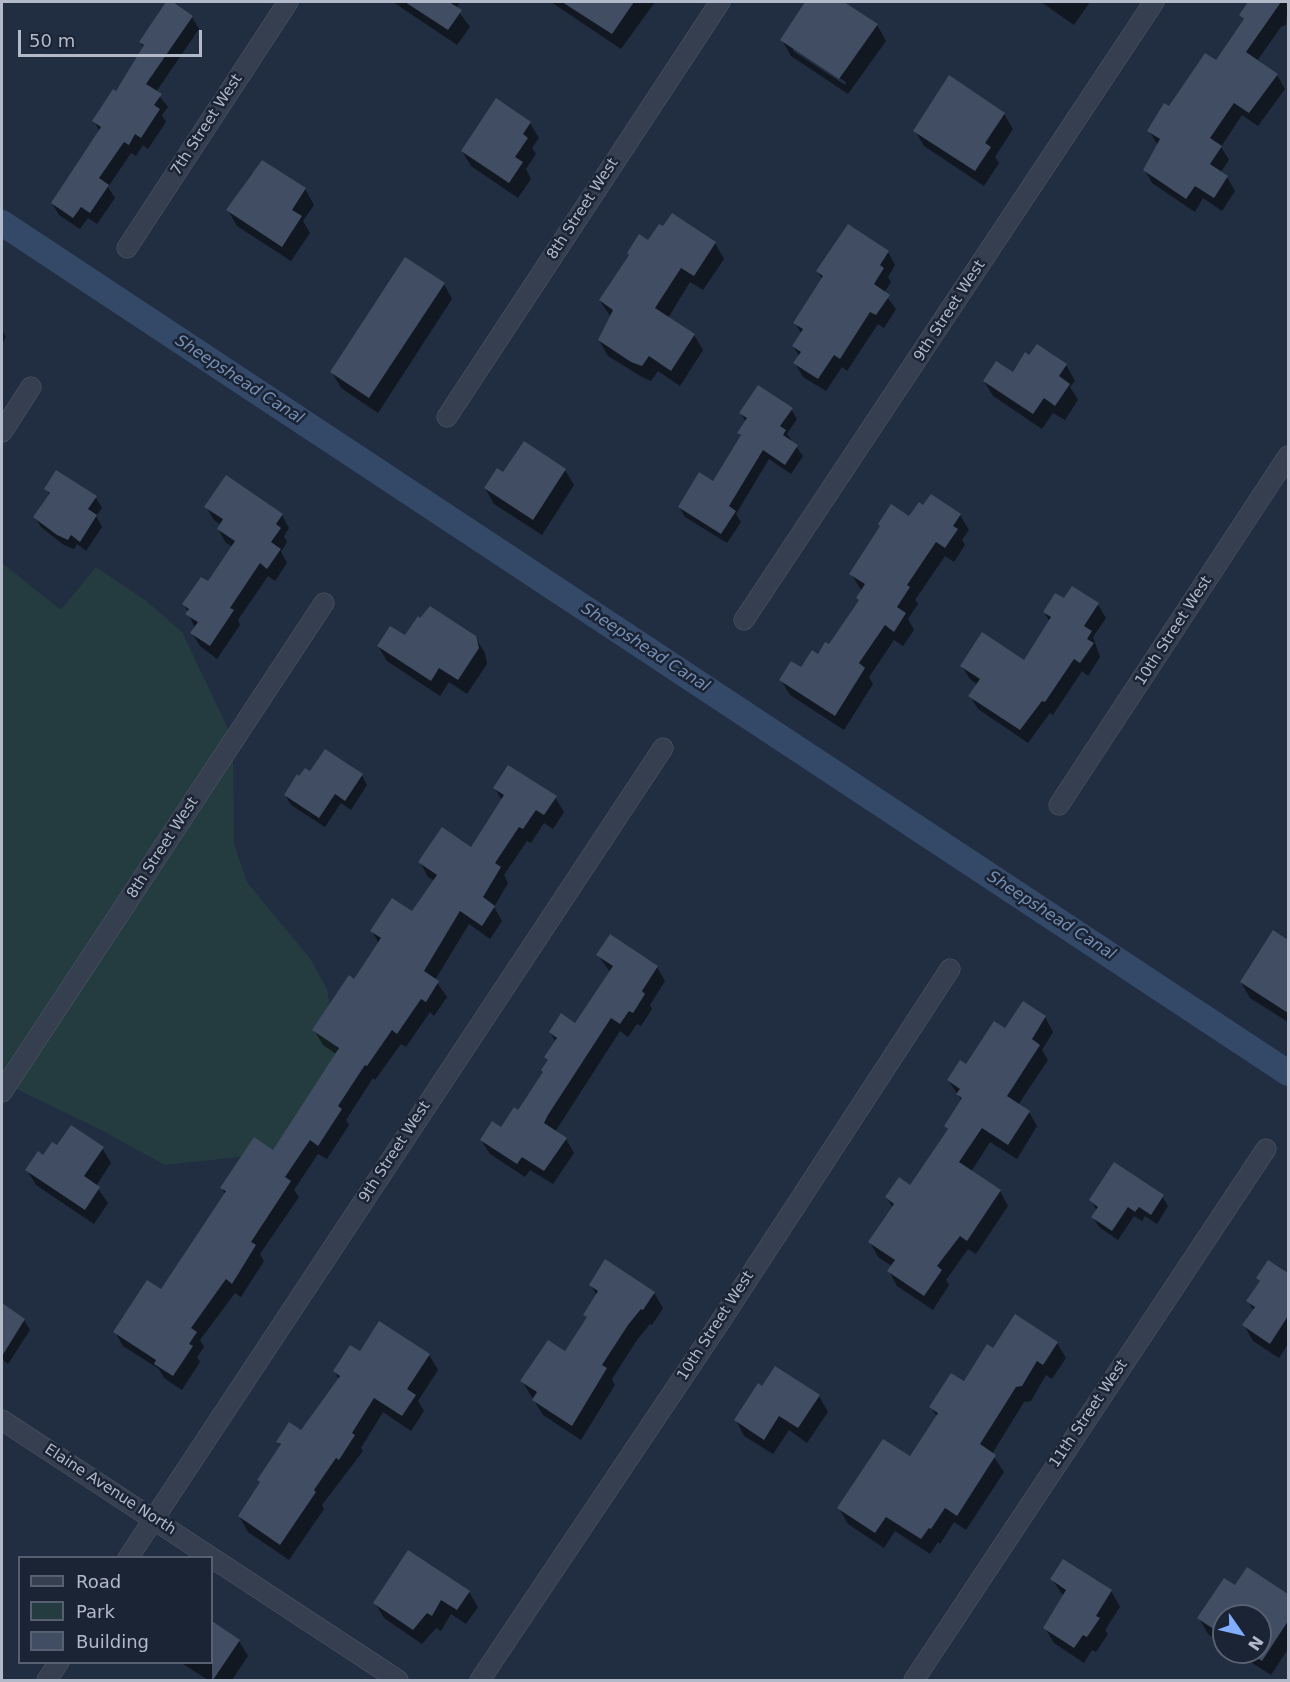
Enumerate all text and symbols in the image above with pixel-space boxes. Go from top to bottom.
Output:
scale bar [21,18,206,56]
text: 50 m [29,30,75,51]
street label: 7th Street West [168,71,246,179]
street label: 8th Street West [544,155,622,263]
street label: 9th Street West [911,257,989,365]
water label: Sheepshead Canal [171,331,307,429]
street label: 10th Street West [1132,573,1216,689]
water label: Sheepshead Canal [577,599,713,697]
street label: 8th Street West [124,794,202,902]
water label: Sheepshead Canal [983,867,1119,965]
street label: 9th Street West [356,1098,434,1206]
street label: 10th Street West [674,1268,758,1384]
street label: 11th Street West [1046,1357,1132,1471]
street label: Elaine Avenue North [41,1441,179,1539]
legend [18,1556,213,1664]
text: Road [76,1571,121,1592]
text: Park [76,1601,115,1622]
north arrow [1212,1604,1272,1664]
text: Building [76,1631,149,1652]
text: N [1244,1632,1267,1654]

